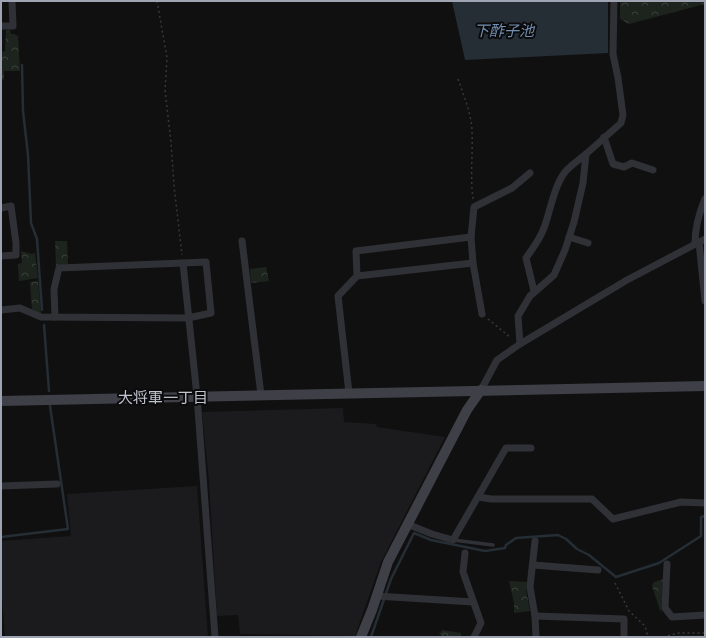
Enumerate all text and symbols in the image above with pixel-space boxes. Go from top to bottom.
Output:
water label: 下酢子池 [474,21,536,40]
district label: 大将軍一丁目 [118,388,208,407]

